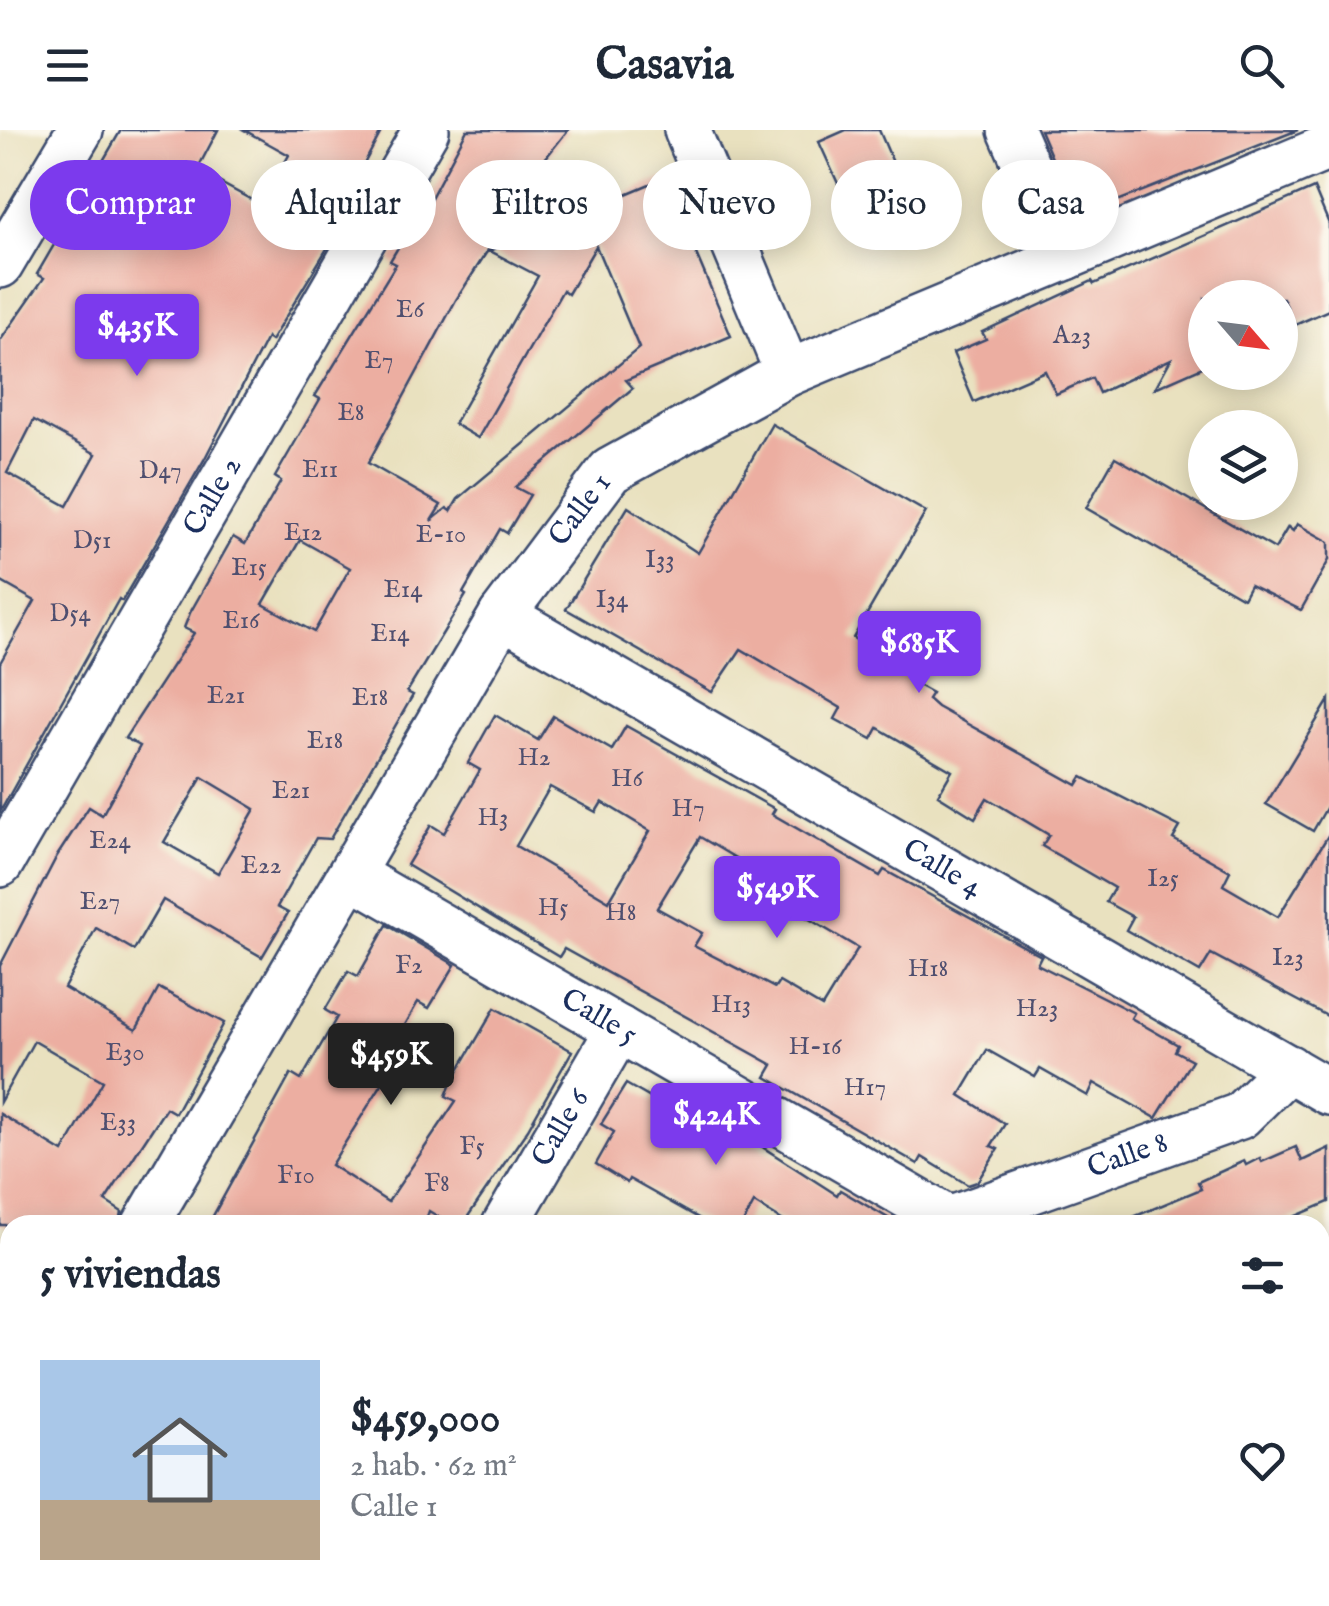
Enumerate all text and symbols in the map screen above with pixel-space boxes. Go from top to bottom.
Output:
text: Casavia [596,37,733,94]
icon: menu [40,38,95,93]
icon: search [1234,38,1289,93]
chip: Comprar [30,160,231,250]
chip: Alquilar [251,160,436,250]
chip: Filtros [456,160,623,250]
chip: Nuevo [643,160,811,250]
chip: Piso [831,160,962,250]
chip: Casa [982,160,1119,250]
north arrow [1188,280,1298,390]
map controls [1188,280,1298,520]
pin: $435K [67,294,207,379]
house number: E6 [396,294,424,326]
text: $435K [97,306,177,347]
house number: A23 [1052,320,1091,352]
house number: E7 [364,345,394,377]
house number: E8 [337,397,365,429]
button: layers [1188,410,1298,520]
street label: Calle 2 [176,450,251,543]
house number: E11 [302,454,338,486]
house number: D47 [138,455,182,487]
street label: Calle 1 [541,466,621,554]
house number: E12 [284,517,322,549]
house number: E-10 [416,519,466,551]
house number: D51 [73,525,111,557]
house number: I33 [645,544,675,576]
house number: E15 [231,552,267,584]
house number: E14 [384,574,423,606]
house number: I34 [596,584,629,616]
house number: D54 [49,598,91,630]
house number: E16 [222,605,260,637]
pin: $685K [849,611,989,696]
house number: E14 [371,618,410,650]
text: $685K [880,623,958,664]
house number: E21 [207,680,245,712]
house number: E18 [352,682,388,714]
house number: E18 [307,725,343,757]
house number: H2 [517,742,551,774]
house number: H6 [611,763,643,795]
house number: E21 [272,775,310,807]
house number: H7 [671,793,705,825]
house number: H3 [478,802,508,834]
house number: E24 [89,825,131,857]
street label: Calle 4 [895,831,989,907]
house number: E22 [241,850,281,882]
pin: $549K [707,856,847,941]
house number: I25 [1147,863,1179,895]
text: $549K [736,868,818,909]
house number: E27 [80,886,120,918]
house number: H5 [538,892,568,924]
house number: H8 [605,897,637,929]
house number: I23 [1272,942,1304,974]
house number: F2 [395,950,423,982]
house number: H18 [908,953,948,985]
street label: Calle 5 [554,981,644,1055]
house number: H13 [711,989,751,1021]
house number: H23 [1016,993,1058,1025]
pin: $459K [321,1023,461,1108]
house number: H-16 [789,1031,842,1063]
text: $459K [350,1035,432,1076]
house number: E30 [106,1037,144,1069]
house number: H17 [844,1072,886,1104]
street label: Calle 6 [524,1081,599,1174]
pin: $424K [646,1083,786,1168]
text: $424K [672,1095,760,1136]
house number: E33 [100,1107,136,1139]
street label: Calle 8 [1083,1124,1173,1188]
house number: F5 [460,1131,484,1163]
house number: F10 [277,1160,315,1192]
house number: F8 [424,1168,450,1200]
icon: filters [1235,1248,1290,1303]
text: 5 viviendas [40,1249,221,1302]
text: $459,000 [350,1393,500,1446]
icon: home [120,1400,240,1520]
icon: heart [1235,1433,1290,1488]
text: 2 hab. · 62 m² [350,1446,517,1487]
text: Calle 1 [350,1487,438,1528]

